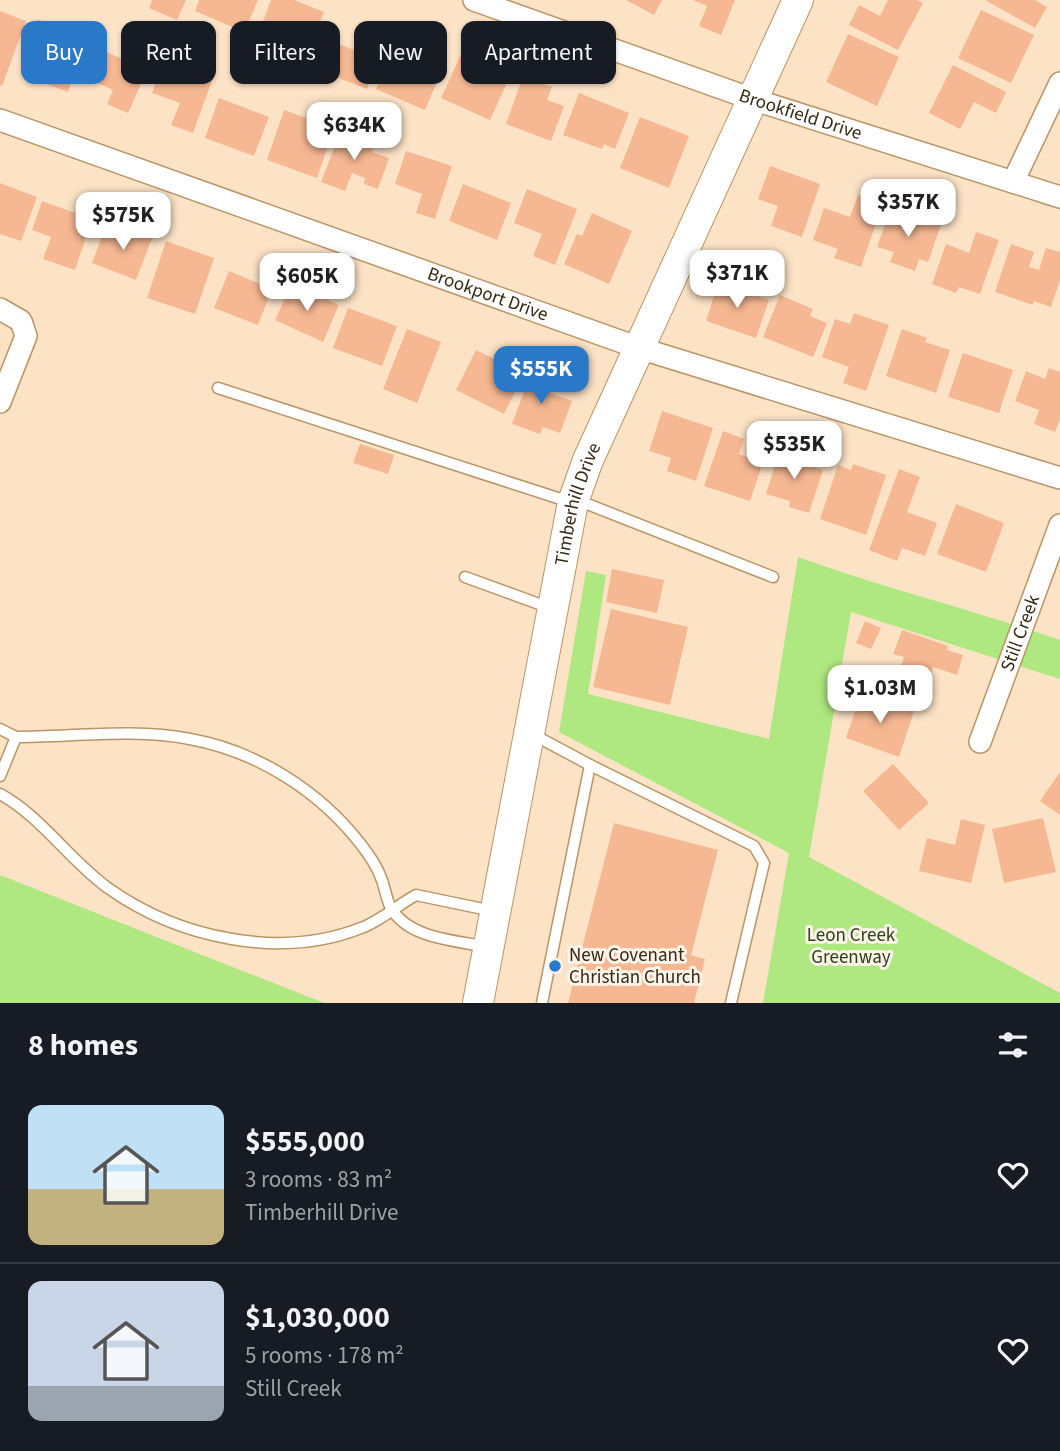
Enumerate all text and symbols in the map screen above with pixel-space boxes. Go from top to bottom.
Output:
chip: Buy [21,21,107,84]
chip: Rent [121,21,216,84]
chip: Filters [230,21,340,84]
chip: New [354,21,447,84]
chip: Apartment [461,21,616,84]
street label: Brookfield Drive [735,82,865,147]
pin: $634K [305,102,403,162]
text: $634K [323,108,385,141]
pin: $357K [859,180,957,239]
text: $357K [877,185,939,218]
pin: $575K [74,192,172,252]
text: $575K [92,198,154,231]
pin: $371K [688,250,786,310]
pin: $605K [258,254,356,313]
text: $371K [706,256,768,289]
text: $605K [276,259,338,292]
street label: Brookport Drive [424,260,552,328]
pin: $555K [492,346,590,406]
text: $555K [510,352,572,385]
pin: $535K [745,421,843,481]
text: $535K [763,427,825,460]
street label: Timberhill Drive [548,438,608,568]
street label: Still Creek [994,590,1047,675]
pin: $1.03M [823,666,937,725]
text: $1.03M [843,671,917,704]
park label: Leon Creek Greenway [807,922,896,971]
place label: New Covenant Christian Church [569,942,701,991]
marker: New Covenant Christian Church [547,958,563,974]
text: 8 homes [28,1024,138,1067]
icon: filters [994,1026,1032,1064]
text: $555,000 [245,1120,365,1163]
icon: home [84,1133,168,1217]
icon: heart [994,1156,1032,1194]
text: 3 rooms · 83 m² [245,1163,392,1196]
text: Timberhill Drive [245,1196,399,1229]
text: $1,030,000 [245,1296,390,1339]
icon: home [84,1309,168,1393]
icon: heart [994,1332,1032,1370]
text: 5 rooms · 178 m² [245,1339,404,1372]
text: Still Creek [245,1372,342,1405]

